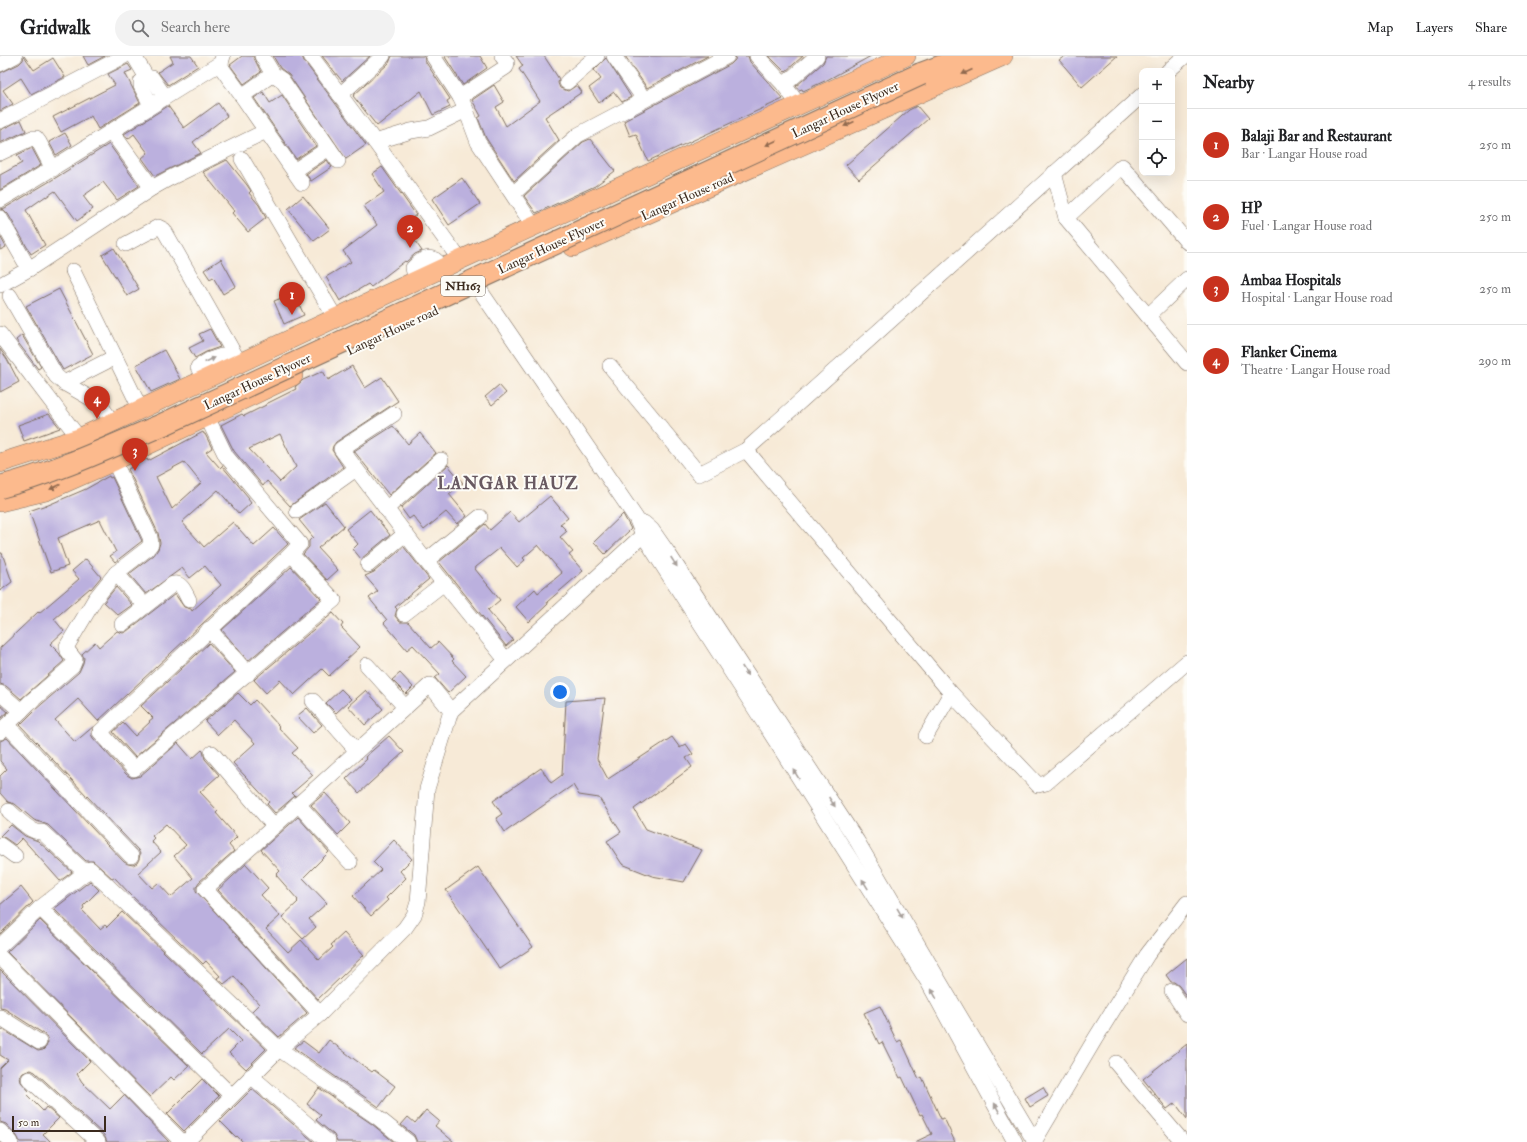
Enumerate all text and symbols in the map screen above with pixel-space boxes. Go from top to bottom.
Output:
search box [115,10,395,46]
text: Gridwalk [20,16,91,40]
icon: search [129,17,151,39]
text: Search here [161,18,230,37]
text: Map [1367,19,1393,36]
text: Layers [1415,19,1453,36]
text: Share [1475,19,1507,36]
map controls [1139,68,1175,176]
button: + [1139,68,1175,104]
one-way arrow [962,69,973,75]
text: Nearby [1203,72,1254,93]
text: 4 results [1468,74,1511,90]
street label: Langar House Flyover [790,78,902,143]
button: − [1139,104,1175,140]
one-way arrow [842,122,854,128]
text: Balaji Bar and Restaurant [1241,127,1392,146]
text: 1 [1214,137,1218,153]
text: 250 m [1479,137,1511,153]
one-way arrow [766,140,777,146]
button: locate [1139,140,1175,176]
text: Bar · Langar House road [1241,146,1367,162]
street label: Langar House road [639,169,737,224]
text: HP [1241,199,1262,218]
text: 2 [1213,209,1219,225]
text: 250 m [1479,209,1511,225]
street label: Langar House Flyover [496,214,608,279]
pin: 2 [397,215,423,248]
text: Fuel · Langar House road [1241,218,1372,234]
text: Ambaa Hospitals [1241,271,1341,290]
road number: NH163 [441,276,485,296]
text: 3 [1214,281,1219,297]
text: 250 m [1479,281,1511,297]
pin: 1 [279,282,305,315]
text: Hospital · Langar House road [1241,290,1393,306]
street label: Langar House road [344,302,442,359]
text: Flanker Cinema [1241,343,1337,362]
street label: Langar House Flyover [202,350,314,415]
text: 4 [1212,353,1220,369]
text: 290 m [1478,353,1511,369]
one-way arrow [204,357,216,363]
text: Theatre · Langar House road [1241,362,1390,378]
pin: 4 [84,386,110,419]
pin: 3 [122,438,148,471]
district label: LANGAR HAUZ [437,473,579,494]
one-way arrow [49,484,61,490]
one-way arrow [670,557,678,567]
one-way arrow [741,665,748,677]
your location [550,682,570,702]
one-way arrow [792,768,800,779]
one-way arrow [828,797,836,808]
one-way arrow [861,879,869,889]
one-way arrow [896,907,903,919]
one-way arrow [931,988,937,1000]
one-way arrow [993,1102,1000,1114]
scale bar [12,1114,106,1133]
text: 50 m [18,1116,39,1129]

